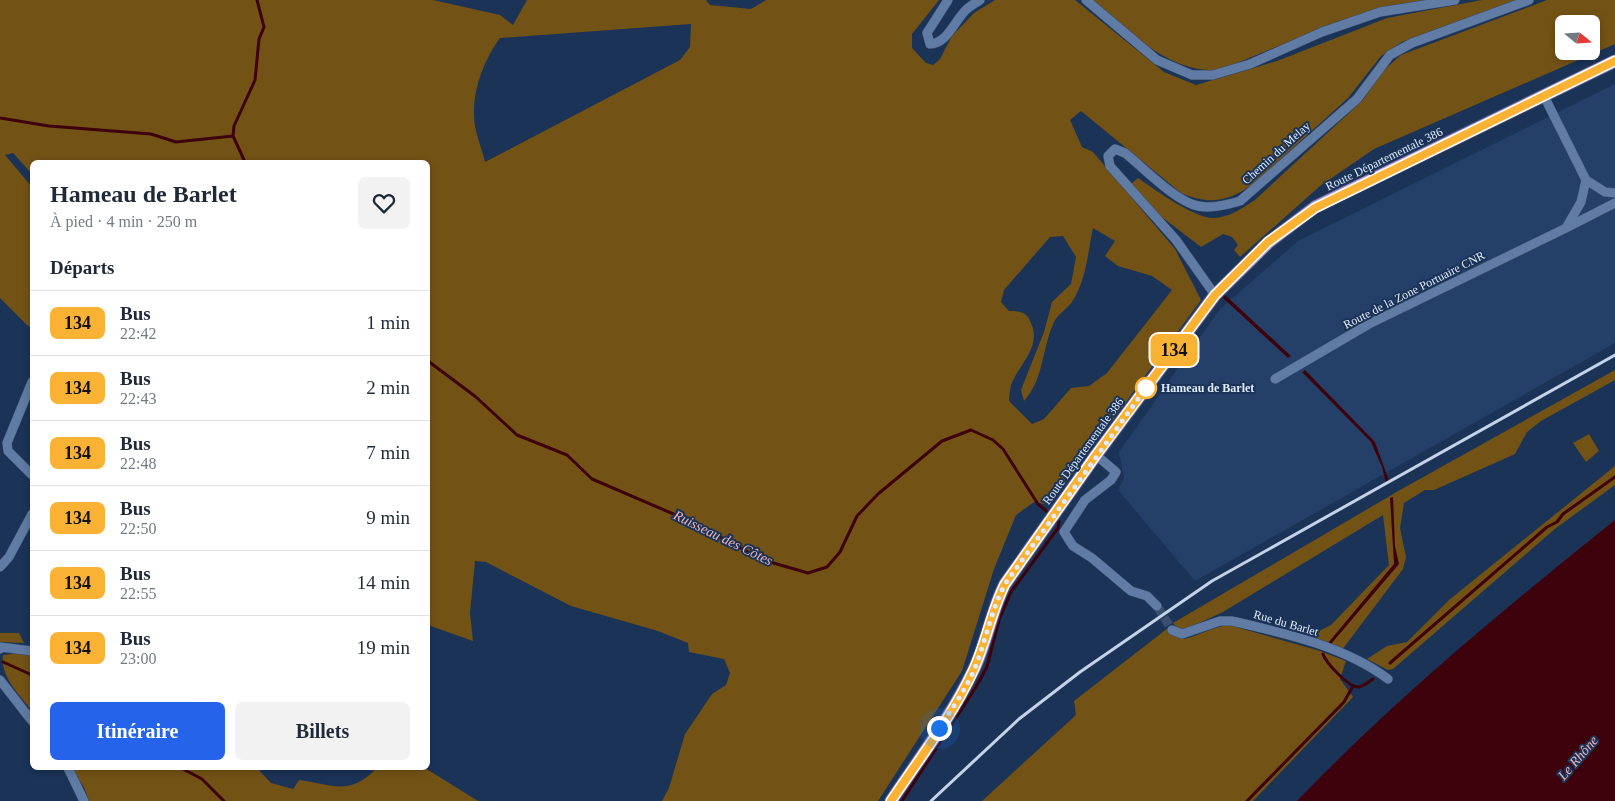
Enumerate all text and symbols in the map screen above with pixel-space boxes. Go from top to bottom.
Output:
north arrow [1555,15,1600,60]
map controls [1555,15,1600,60]
street label: Chemin du Melay [1239,119,1313,187]
street label: Route Départementale 386 [1323,125,1445,193]
button: heart [358,177,410,229]
text: Hameau de Barlet [50,181,237,207]
text: À pied · 4 min · 250 m [50,213,197,230]
street label: Route de la Zone Portuaire CNR [1341,248,1487,332]
text: Départs [50,257,114,278]
text: Bus [120,303,151,324]
text: 1 min [366,312,410,333]
text: 134 [64,313,91,333]
text: 22:42 [120,325,156,342]
line badge: 134 [1145,334,1203,366]
text: 134 [1161,340,1188,360]
text: Bus [120,368,151,389]
text: 2 min [366,377,410,398]
marker: Hameau de Barlet [1135,377,1157,399]
text: 134 [64,378,91,398]
place label: Hameau de Barlet [1161,381,1254,395]
text: 22:43 [120,390,156,407]
street label: Route Départementale 386 [1040,395,1126,507]
text: Bus [120,433,151,454]
text: 7 min [366,442,410,463]
text: 134 [64,443,91,463]
text: 22:48 [120,455,156,472]
text: Bus [120,498,151,519]
text: 9 min [366,507,410,528]
water label: Ruisseau des Côtes [670,507,775,569]
text: 134 [64,508,91,528]
text: 22:50 [120,520,156,537]
text: Bus [120,563,151,584]
text: 14 min [357,572,410,593]
text: 134 [64,573,91,593]
text: 22:55 [120,585,156,602]
street label: Rue du Barlet [1252,607,1321,639]
text: Bus [120,628,151,649]
text: 19 min [357,637,410,658]
text: 134 [64,638,91,658]
text: 23:00 [120,650,156,667]
button: Itinéraire [50,702,225,760]
button: Billets [235,702,410,760]
your location [927,716,952,741]
water label: Le Rhône [1554,733,1601,784]

